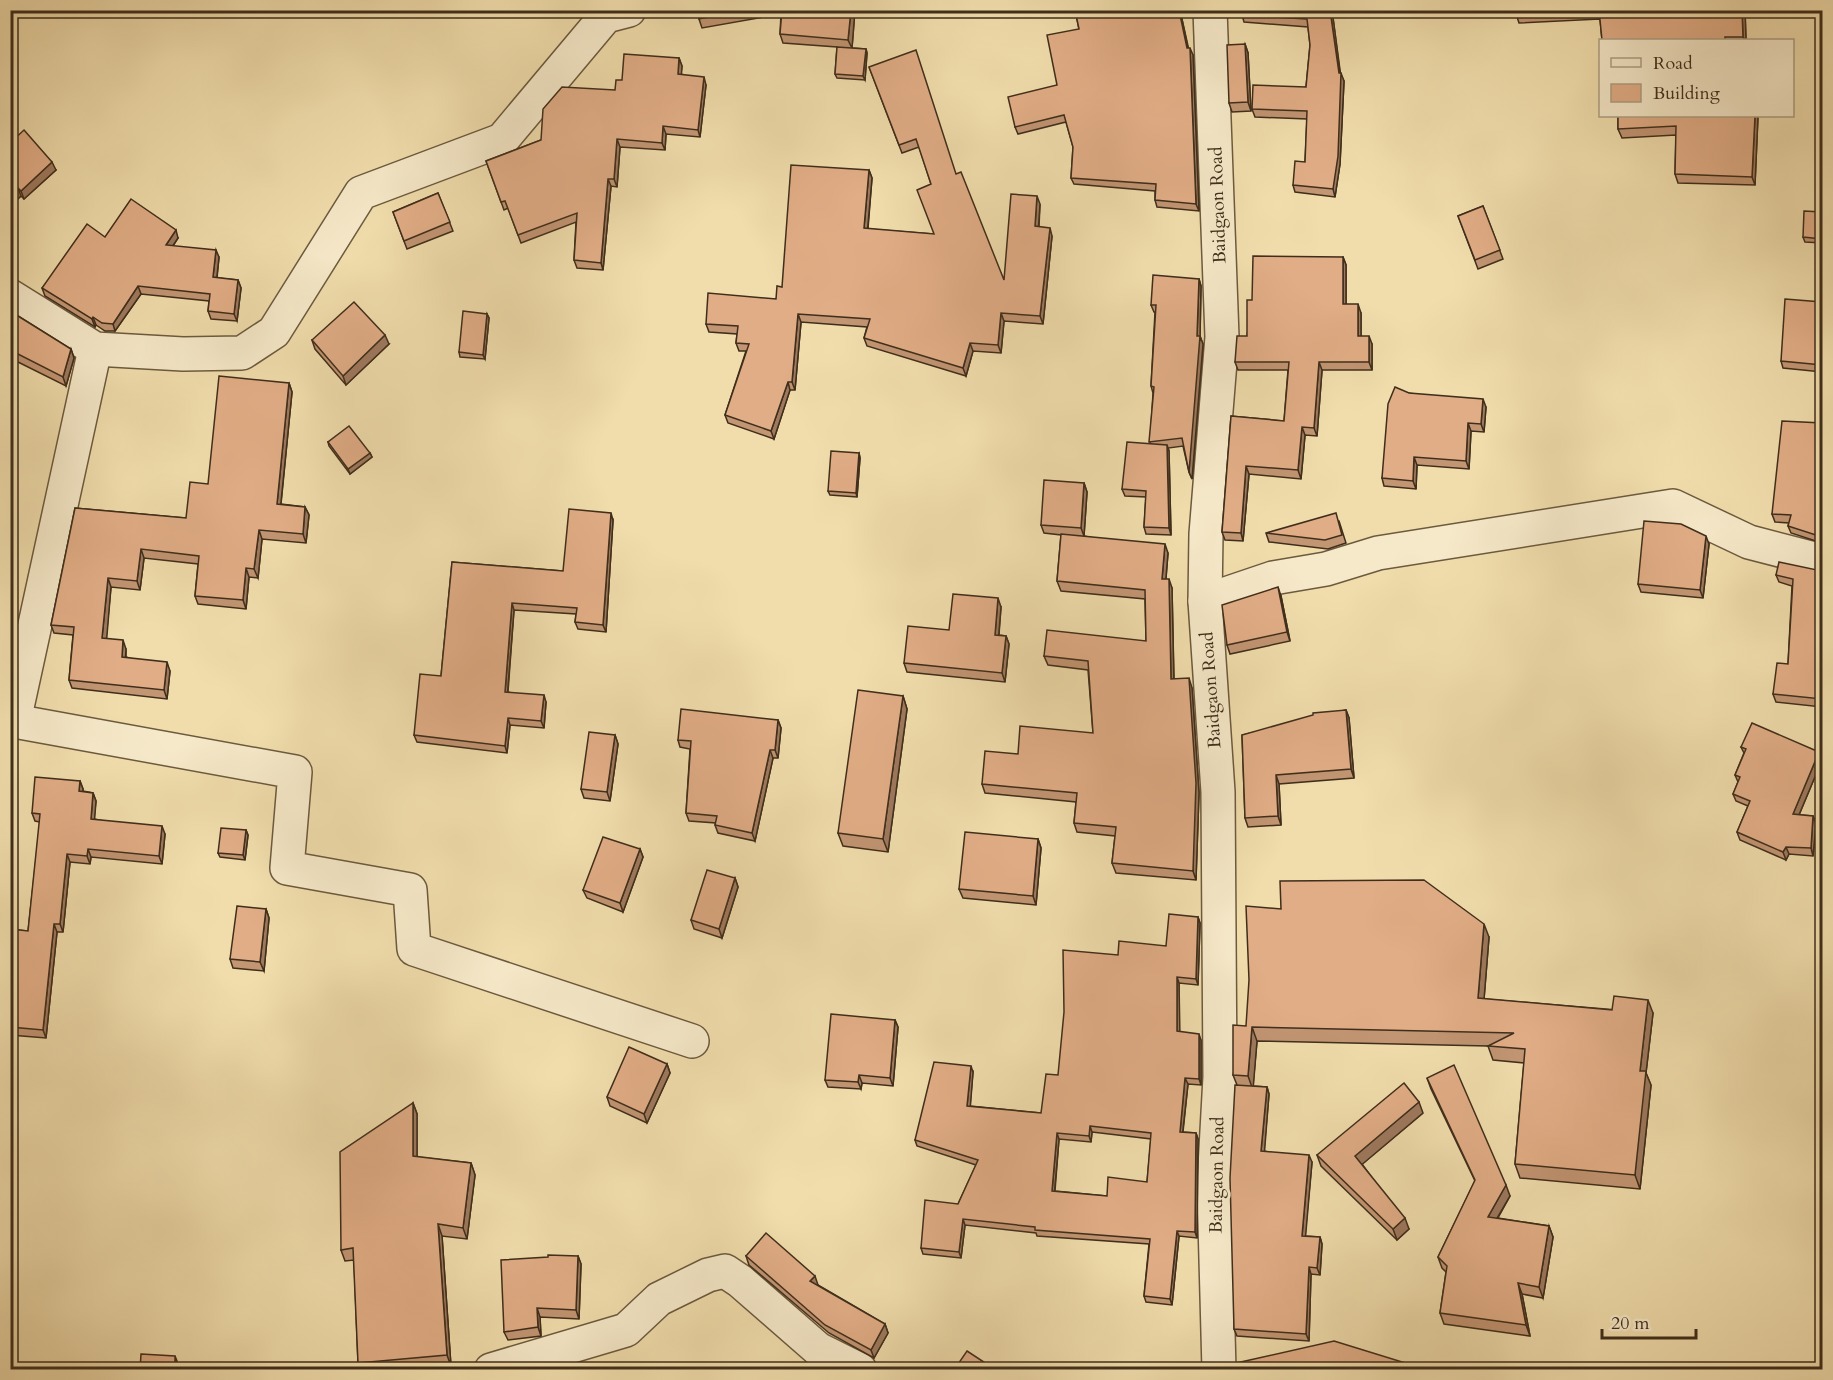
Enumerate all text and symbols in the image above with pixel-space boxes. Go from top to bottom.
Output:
legend [1599,39,1794,117]
text: Road [1653,51,1693,76]
text: Building [1653,81,1721,106]
street label: Baidgaon Road [1203,146,1233,264]
street label: Baidgaon Road [1194,630,1228,749]
street label: Baidgaon Road [1203,1116,1231,1234]
scale bar [1602,1302,1696,1340]
text: 20 m [1611,1311,1650,1336]

